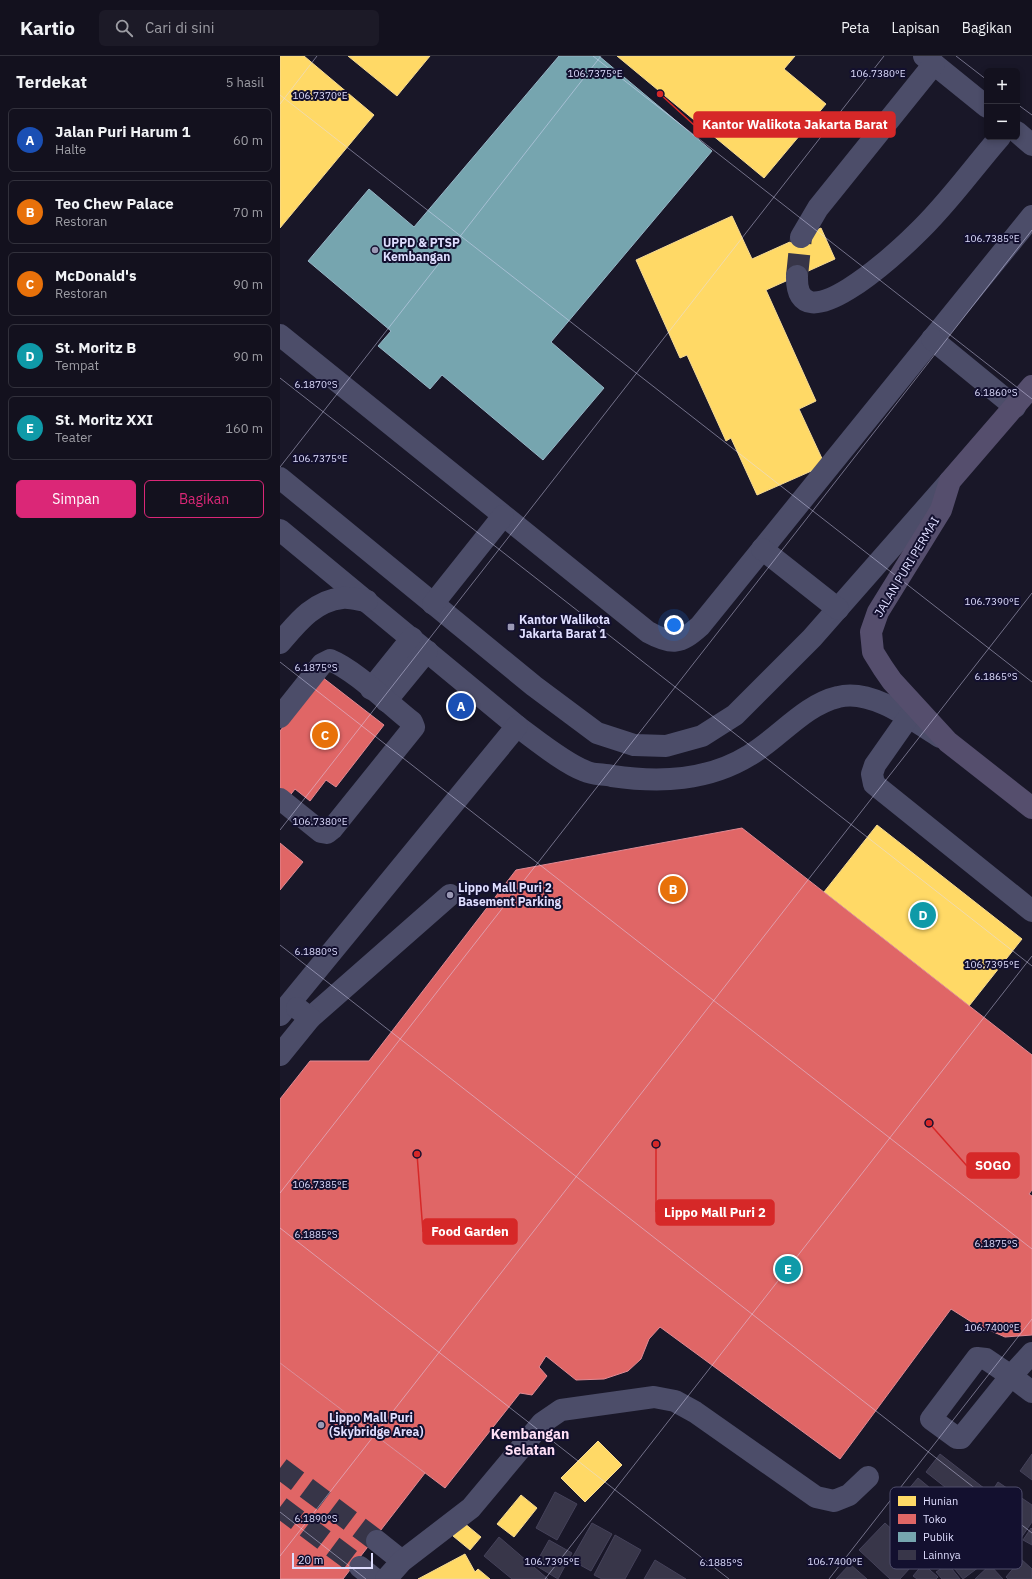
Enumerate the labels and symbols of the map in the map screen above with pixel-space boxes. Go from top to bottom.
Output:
text: 106.7375°E [567,67,623,80]
text: 106.7380°E [850,67,906,80]
text: 106.7370°E [292,89,348,102]
callout: Kantor Walikota Jakarta Barat [694,112,895,137]
text: Kantor Walikota Jakarta Barat [702,116,888,133]
text: 106.7385°E [964,232,1020,245]
place label: UPPD & PTSP Kembangan [383,235,460,264]
marker: UPPD & PTSP Kembangan [370,245,380,255]
text: 6.1870°S [294,378,338,391]
text: 6.1860°S [974,386,1018,399]
text: 106.7375°E [292,452,348,465]
street label: JALAN PURI PERMAI [871,514,942,619]
text: 106.7390°E [964,595,1020,608]
place label: Kantor Walikota Jakarta Barat 1 [519,612,610,641]
your location [664,615,684,635]
marker: Kantor Walikota Jakarta Barat 1 [506,622,516,632]
text: 6.1875°S [294,661,338,674]
text: 6.1865°S [974,670,1018,683]
pin: A [448,691,474,721]
pin: C [312,720,338,750]
text: 106.7380°E [292,815,348,828]
pin: B [660,874,686,904]
place label: Lippo Mall Puri 2 Basement Parking [458,880,562,909]
marker: Lippo Mall Puri 2 Basement Parking [445,890,455,900]
pin: D [910,900,936,930]
text: 6.1880°S [294,945,338,958]
text: 106.7395°E [964,958,1020,971]
callout: SOGO [967,1153,1019,1178]
text: SOGO [975,1157,1011,1174]
text: 106.7385°E [292,1178,348,1191]
callout: Lippo Mall Puri 2 [656,1200,774,1225]
text: Lippo Mall Puri 2 [664,1204,766,1221]
callout: Food Garden [423,1219,517,1244]
text: Food Garden [431,1223,509,1240]
text: 6.1885°S [294,1228,338,1241]
text: 6.1875°S [974,1237,1018,1250]
pin: E [775,1254,801,1284]
text: 106.7400°E [964,1321,1020,1334]
place label: Lippo Mall Puri (Skybridge Area) [329,1410,423,1439]
marker: Lippo Mall Puri (Skybridge Area) [316,1420,326,1430]
district label: Kembangan Selatan [491,1425,569,1459]
legend [890,1487,1022,1569]
text: Hunian [923,1494,958,1508]
text: 6.1890°S [294,1512,338,1525]
text: Toko [923,1512,947,1526]
text: Publik [923,1530,954,1544]
text: Lainnya [923,1548,961,1562]
scale bar [292,1551,373,1570]
text: 106.7395°E [524,1555,580,1568]
text: 106.7400°E [807,1555,863,1568]
text: 6.1885°S [699,1556,743,1569]

